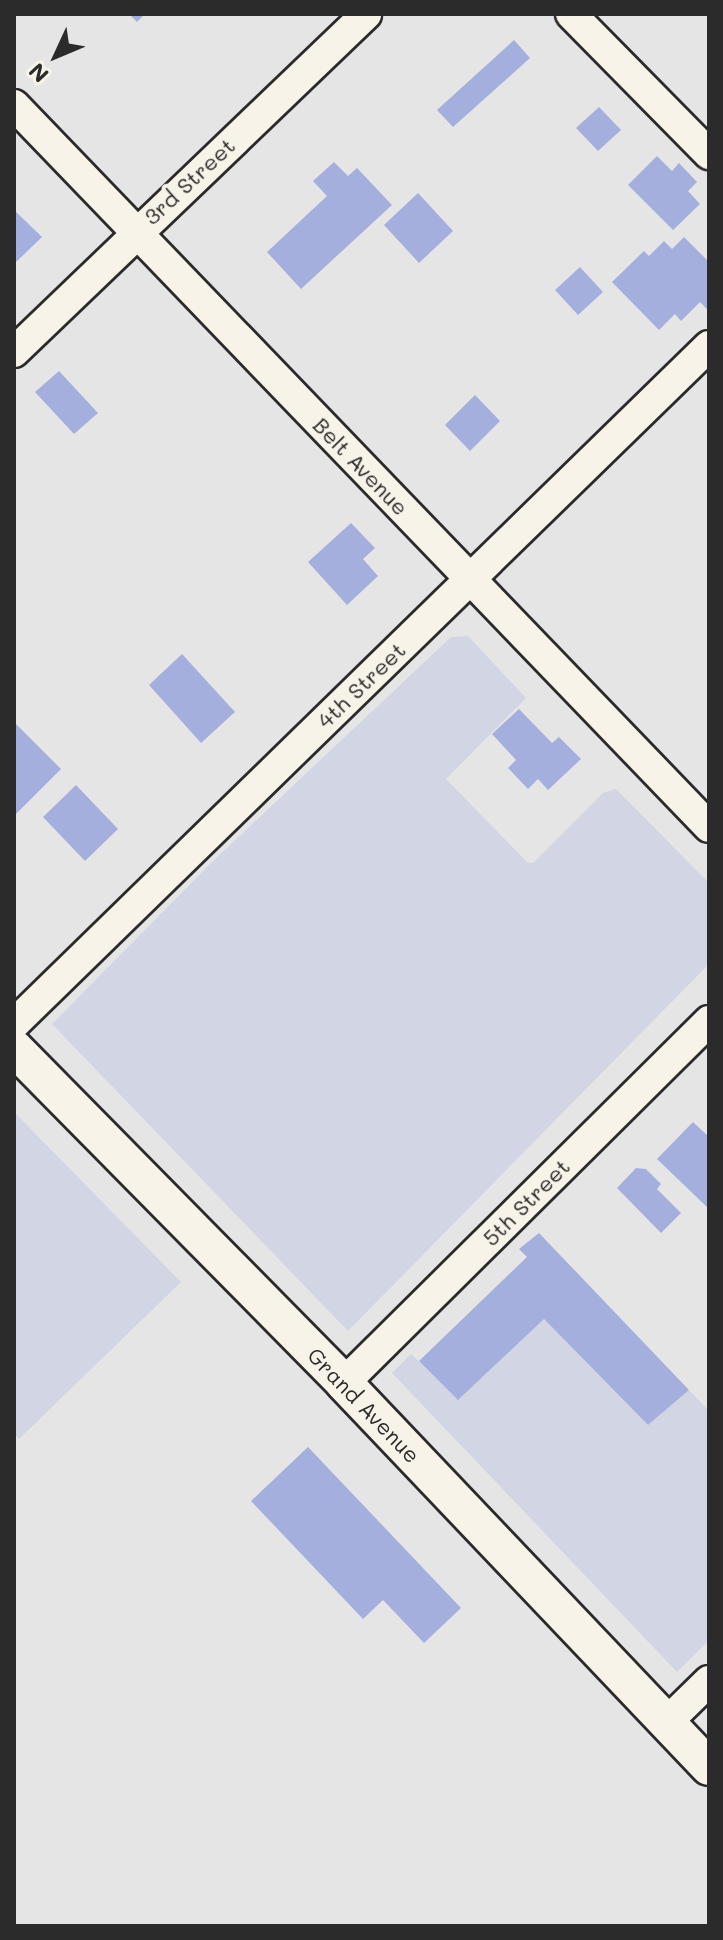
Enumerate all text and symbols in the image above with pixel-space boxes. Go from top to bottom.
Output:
north arrow [16,16,96,96]
text: N [22,57,55,89]
street label: 3rd Street [138,132,240,230]
street label: Belt Avenue [308,412,414,520]
street label: 4th Street [312,637,410,733]
street label: 5th Street [477,1153,575,1251]
street label: Grand Avenue [302,1342,426,1468]

